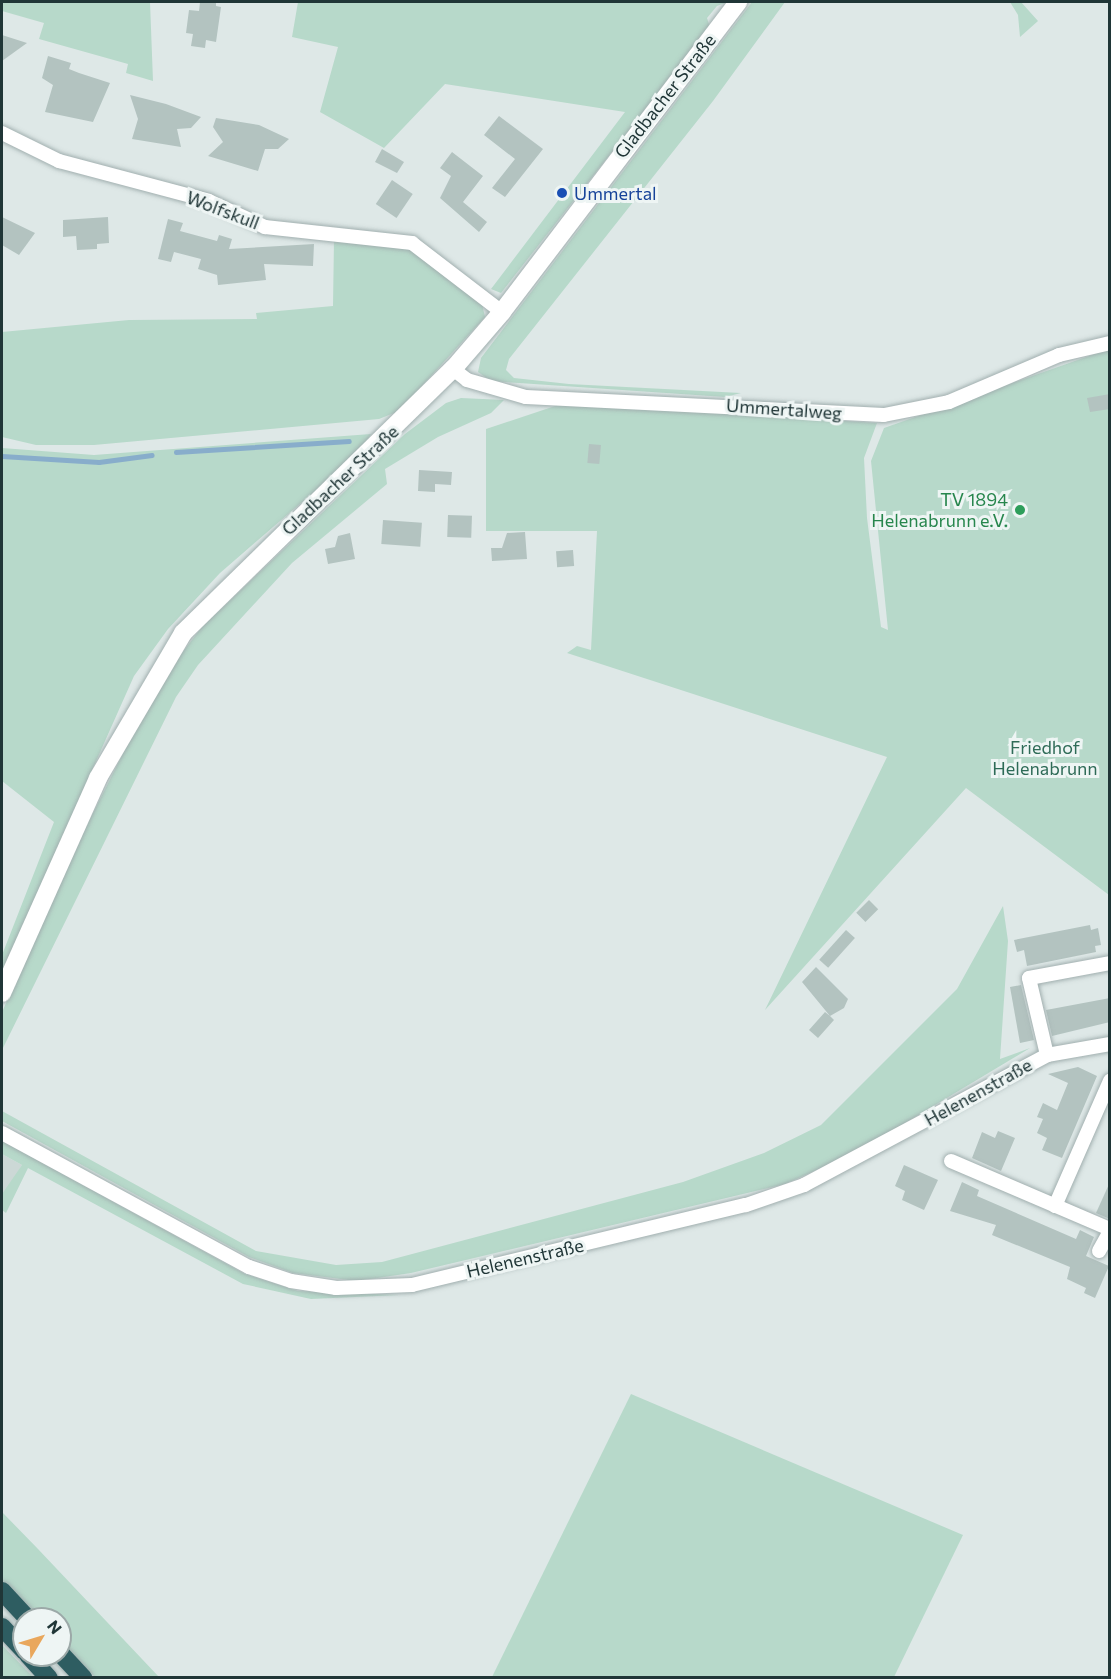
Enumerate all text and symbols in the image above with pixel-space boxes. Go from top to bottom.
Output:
street label: Gladbacher Straße [610,30,720,162]
place label: Ummertal [574,182,657,204]
street label: Wolfskull [183,186,263,234]
marker: Ummertal [555,186,569,200]
street label: Ummertalweg [725,394,843,424]
street label: Gladbacher Straße [277,420,403,540]
place label: TV 1894 Helenabrunn e.V. [871,489,1008,532]
marker: TV 1894 Helenabrunn e.V. [1013,503,1027,517]
park label: Friedhof Helenabrunn [992,737,1098,780]
street label: Helenenstraße [920,1054,1036,1130]
street label: Helenenstraße [464,1234,586,1282]
north arrow [12,1607,72,1667]
text: N [44,1616,66,1637]

